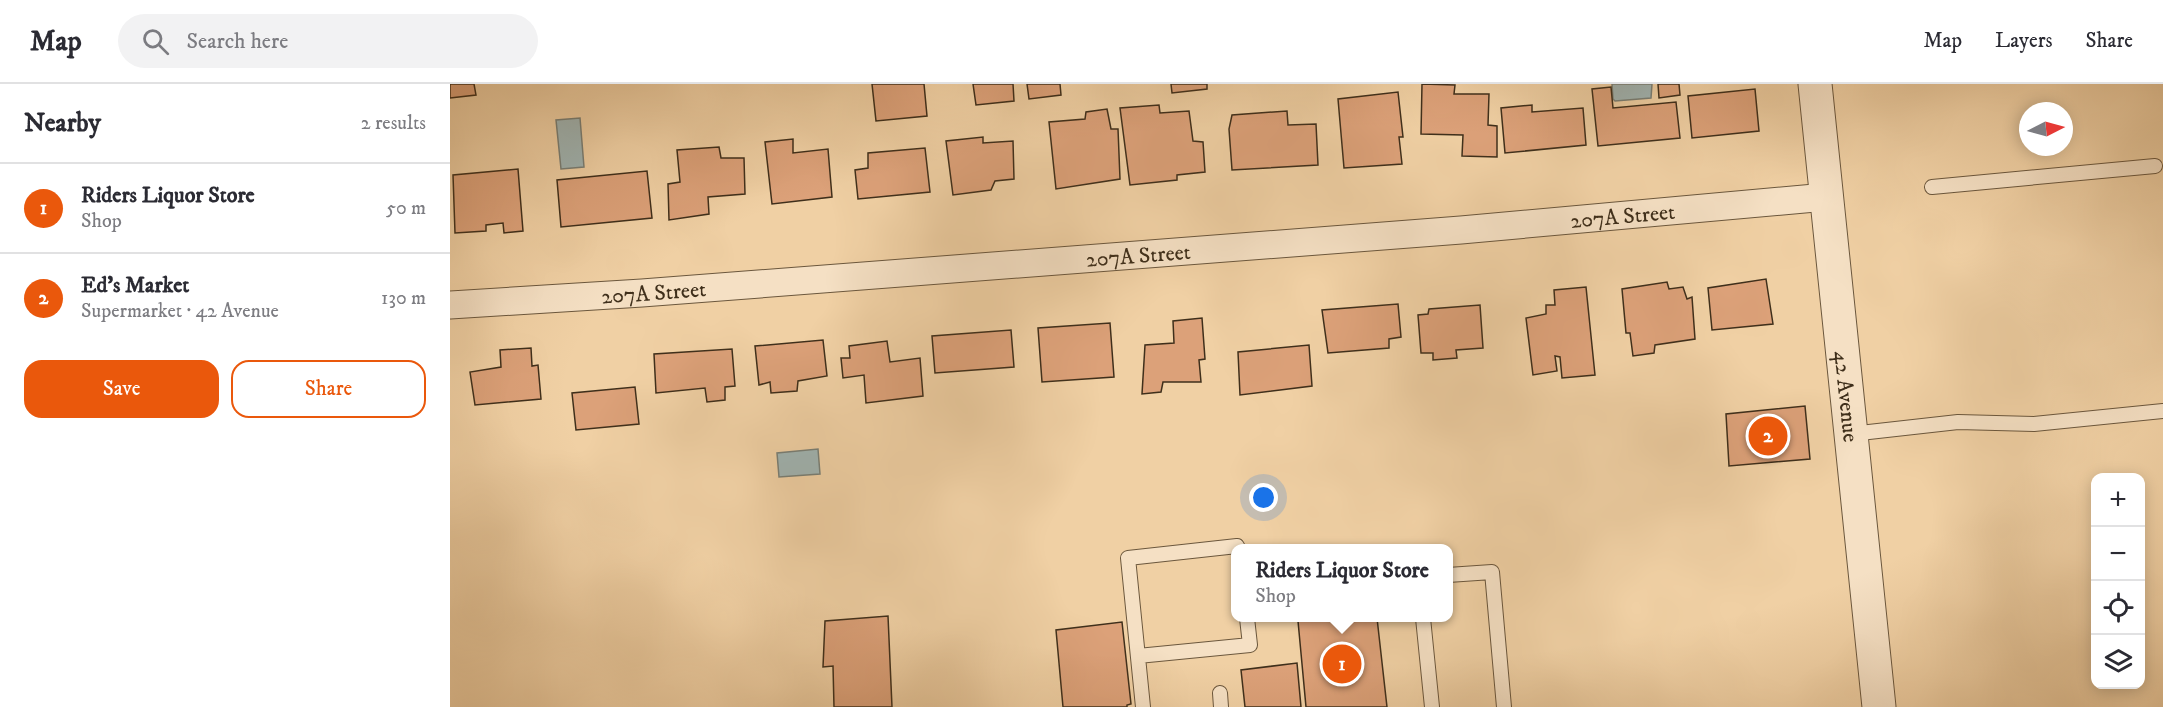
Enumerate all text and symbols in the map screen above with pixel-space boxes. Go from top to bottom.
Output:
search box [118,14,538,68]
text: Map [30,24,82,59]
icon: search [139,25,172,58]
text: Search here [187,28,288,55]
text: Map [1923,28,1962,54]
text: Layers [1995,28,2053,54]
text: Share [2086,28,2133,54]
north arrow [2019,102,2073,156]
text: Nearby [24,107,101,140]
text: 2 results [361,111,426,136]
text: Riders Liquor Store [81,182,255,209]
text: 1 [40,196,47,221]
text: 50 m [386,196,426,221]
street label: 207A Street [1569,199,1676,235]
text: Shop [81,209,122,234]
street label: 207A Street [1085,239,1192,274]
text: Ed's Market [81,272,189,299]
street label: 207A Street [600,276,707,311]
text: 2 [39,286,48,311]
text: 130 m [381,286,426,311]
text: Supermarket · 42 Avenue [81,299,279,324]
street label: 42 Avenue [1827,350,1864,443]
button: Save [24,360,219,418]
button: Share [231,360,426,418]
pin: 2 [1748,414,1788,458]
map controls [2091,473,2145,689]
button: + [2091,473,2145,527]
your location [1249,483,1278,512]
button: − [2091,527,2145,581]
popup [1231,544,1453,622]
text: Riders Liquor Store [1255,557,1429,584]
button: locate [2091,581,2145,635]
text: Shop [1255,584,1296,609]
button: layers [2091,635,2145,689]
pin: 1 [1322,642,1362,686]

